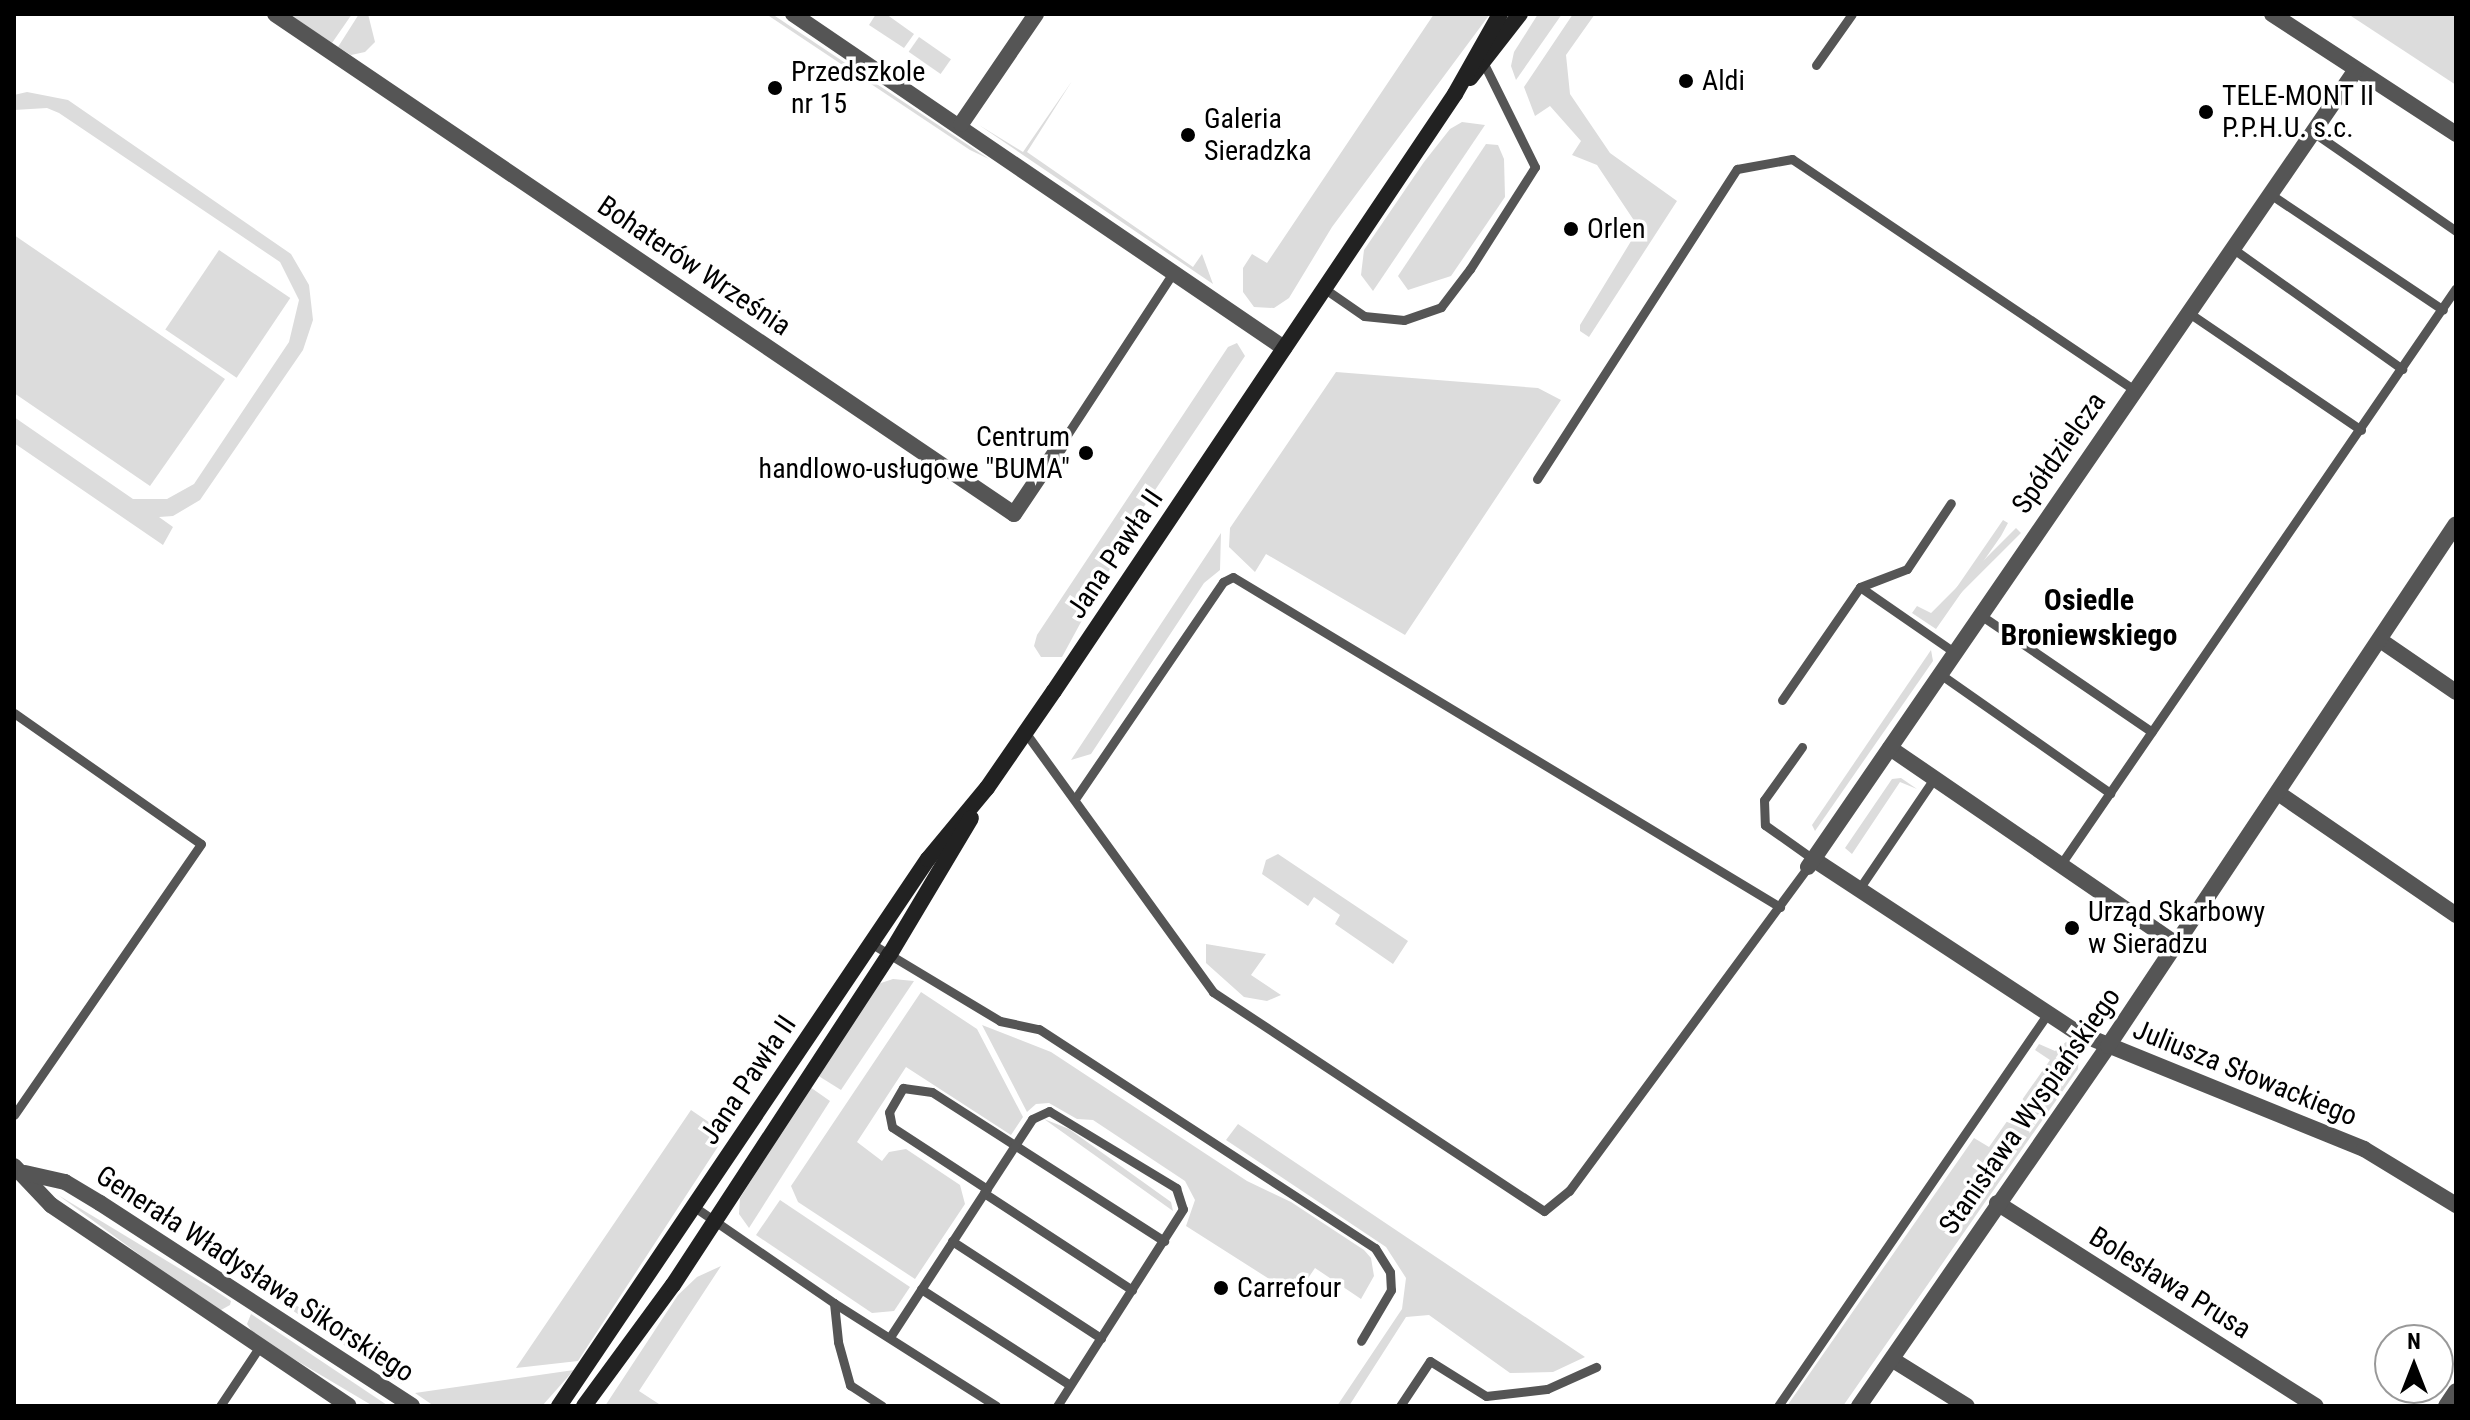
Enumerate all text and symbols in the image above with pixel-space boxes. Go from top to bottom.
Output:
place label: Przedszkole nr 15 [791,55,925,121]
place label: Aldi [1702,64,1745,98]
marker: Aldi [1677,72,1695,90]
marker: Przedszkole nr 15 [766,79,784,97]
place label: TELE-MONT II P.P.H.U. s.c. [2222,79,2375,145]
place label: Galeria Sieradzka [1204,102,1312,168]
marker: TELE-MONT II P.P.H.U. s.c. [2197,103,2215,121]
marker: Galeria Sieradzka [1179,126,1197,144]
street label: Bohaterów Września [591,189,797,343]
place label: Orlen [1587,212,1645,246]
marker: Orlen [1562,220,1580,238]
street label: Spółdzielcza [2005,386,2113,520]
place label: Centrum handlowo-usługowe "BUMA" [759,420,1070,486]
marker: Centrum handlowo-usługowe "BUMA" [1077,444,1095,462]
street label: Jana Pawła II [1060,483,1170,625]
district label: Osiedle Broniewskiego [2001,582,2177,652]
place label: Urząd Skarbowy w Sieradzu [2088,895,2265,961]
marker: Urząd Skarbowy w Sieradzu [2063,919,2081,937]
street label: Stanisława Wyspiańskiego [1932,981,2128,1241]
street label: Jana Pawła II [693,1009,803,1151]
street label: Juliusza Słowackiego [2128,1013,2362,1133]
street label: Generała Władysława Sikorskiego [90,1159,420,1389]
street label: Bolesława Prusa [2083,1220,2257,1346]
place label: Carrefour [1237,1271,1341,1305]
marker: Carrefour [1212,1279,1230,1297]
north arrow [2374,1324,2454,1404]
text: N [2407,1329,2421,1354]

